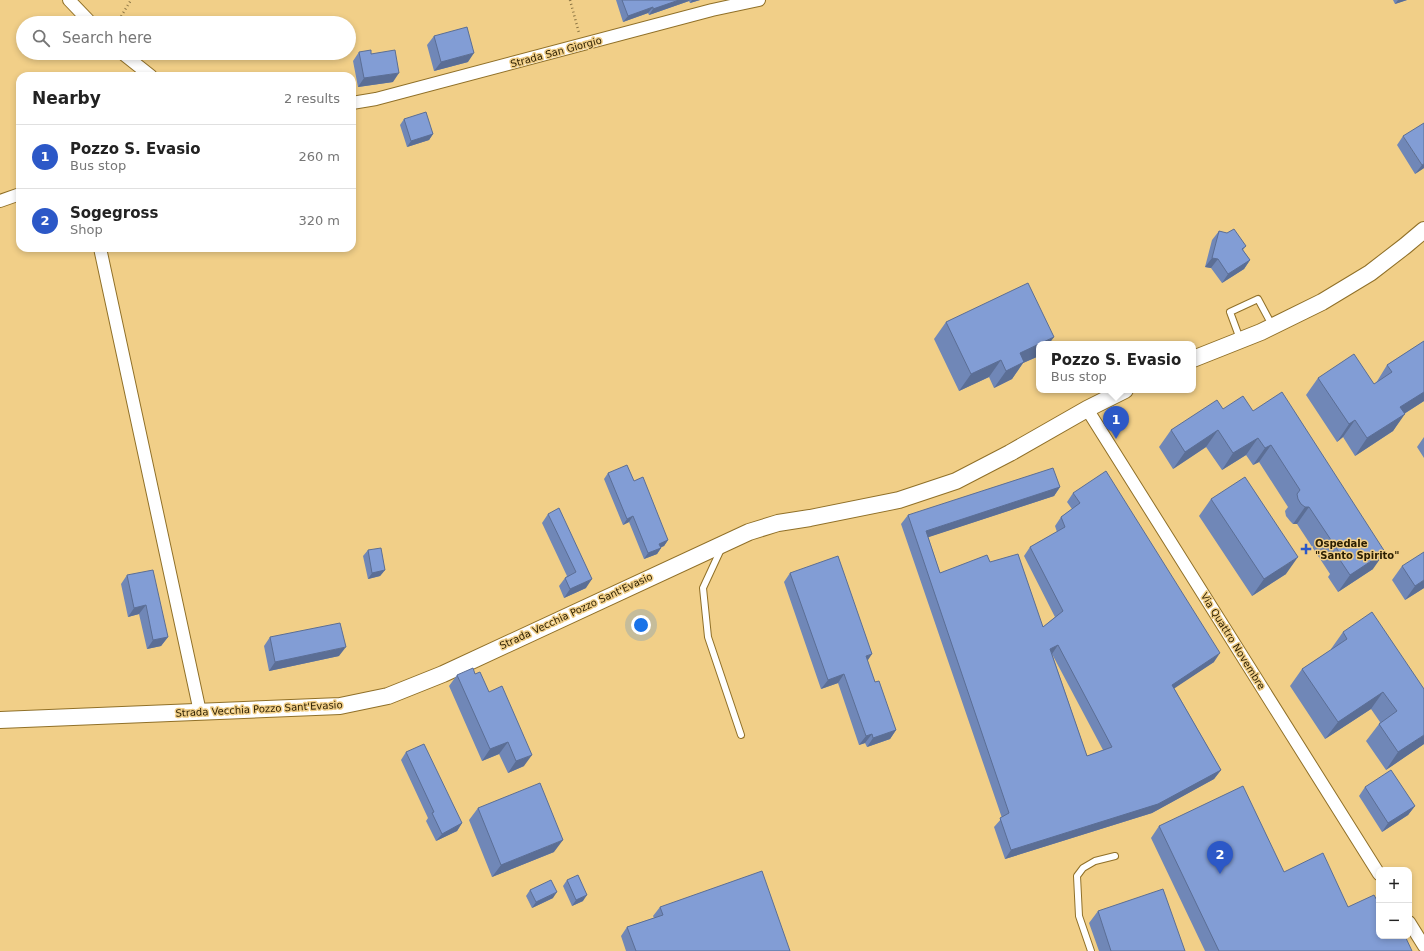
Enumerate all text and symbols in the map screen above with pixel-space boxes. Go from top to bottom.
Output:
search box [16,16,356,60]
icon: search [30,27,52,49]
text: Search here [62,29,152,47]
street label: Strada San Giorgio [509,35,603,69]
text: Nearby [32,88,101,108]
text: 2 results [284,91,340,106]
text: Pozzo S. Evasio [70,140,201,158]
text: 1 [40,149,50,164]
text: 260 m [298,149,340,164]
text: Bus stop [70,158,126,173]
text: Sogegross [70,204,158,222]
text: 2 [40,213,50,228]
text: 320 m [298,213,340,228]
text: Shop [70,222,103,237]
popup [1036,341,1196,393]
text: Pozzo S. Evasio [1051,351,1181,369]
text: Bus stop [1051,369,1107,384]
pin: 1 [1103,406,1129,439]
place label: Ospedale "Santo Spirito" [1315,538,1399,561]
marker: Ospedale "Santo Spirito" [1300,543,1312,555]
street label: Strada Vecchia Pozzo Sant'Evasio [498,571,654,651]
street label: Via Quattro Novembre [1199,591,1267,691]
your location [631,615,651,635]
street label: Strada Vecchia Pozzo Sant'Evasio [175,699,343,719]
pin: 2 [1207,841,1233,874]
map controls [1376,867,1412,939]
button: + [1376,867,1412,903]
button: − [1376,903,1412,939]

